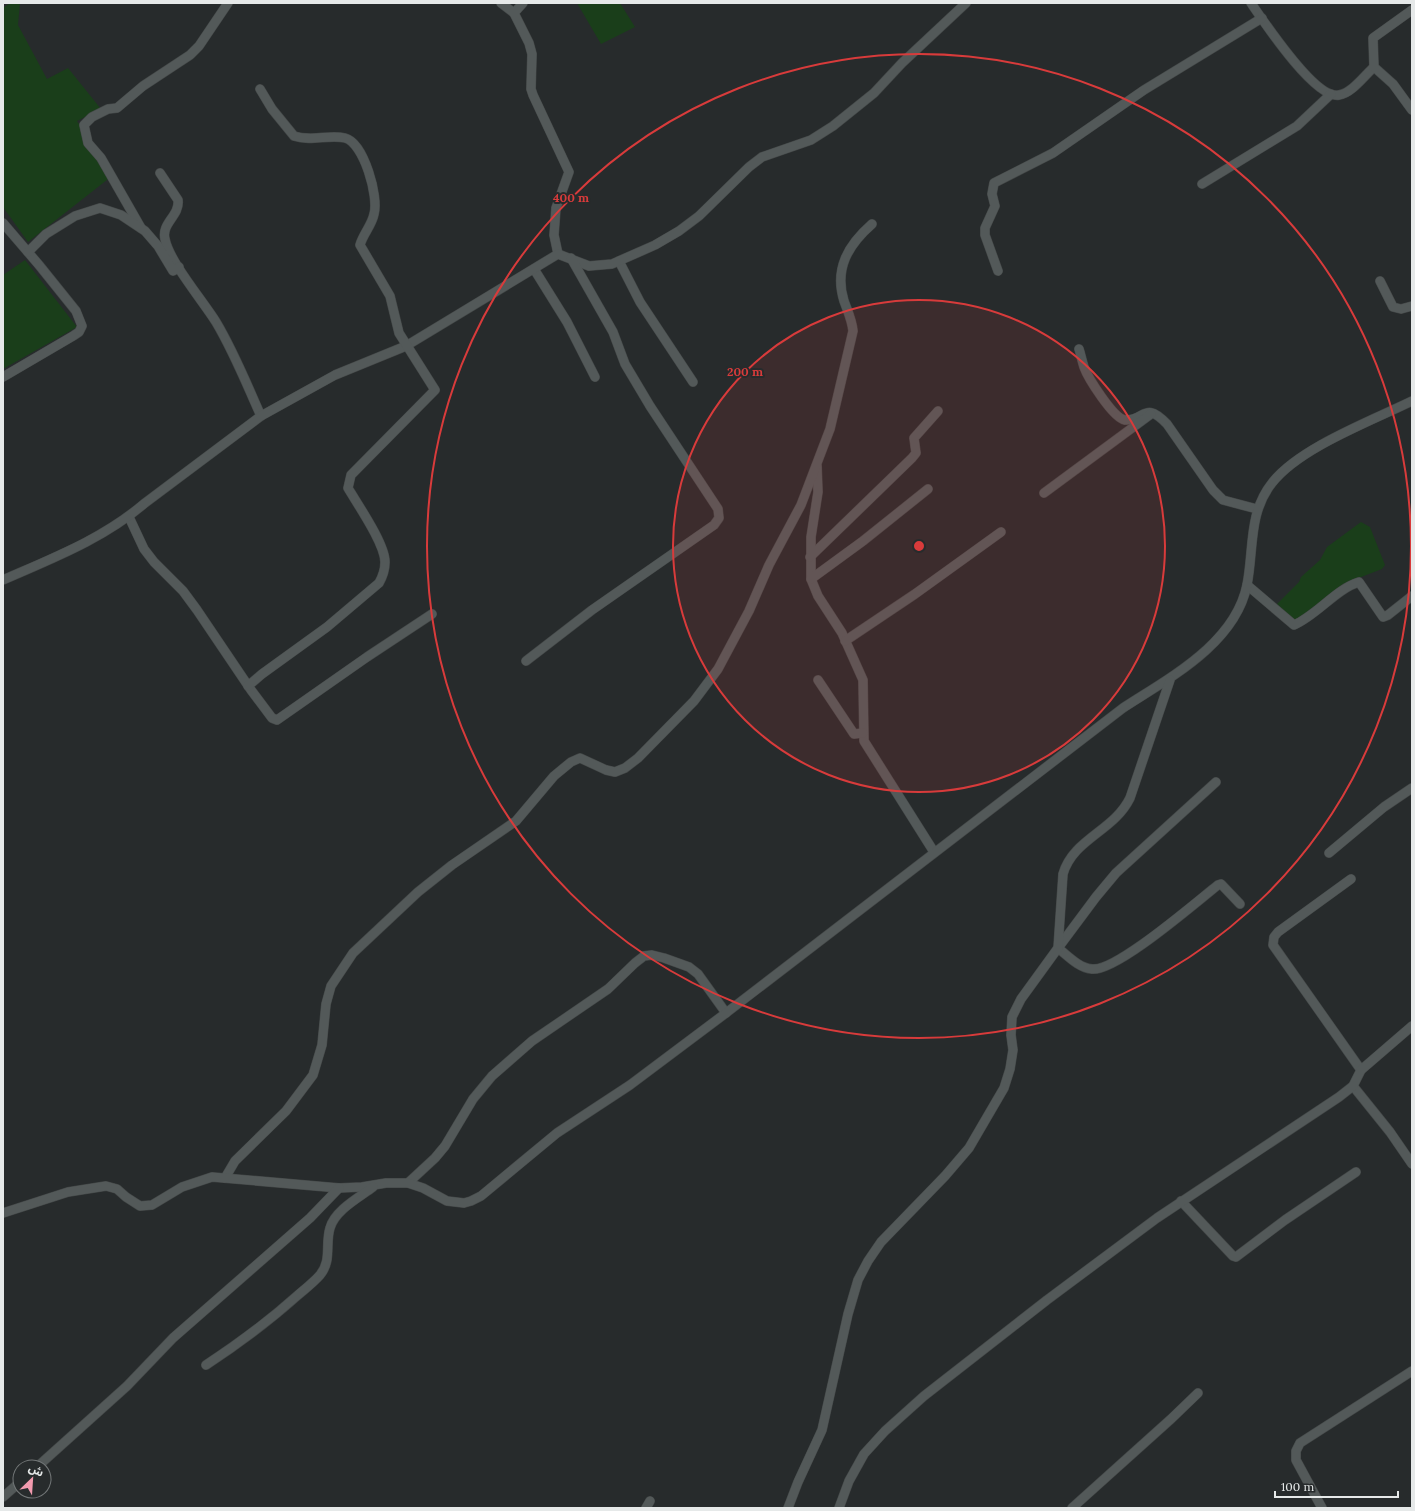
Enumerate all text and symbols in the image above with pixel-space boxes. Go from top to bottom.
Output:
text: 400 m [553,190,589,205]
text: 200 m [727,364,763,379]
centre of rings [912,539,926,553]
north arrow [12,1459,52,1499]
text: ش [26,1460,46,1479]
scale bar [1275,1473,1398,1499]
text: 100 m [1281,1479,1314,1494]

